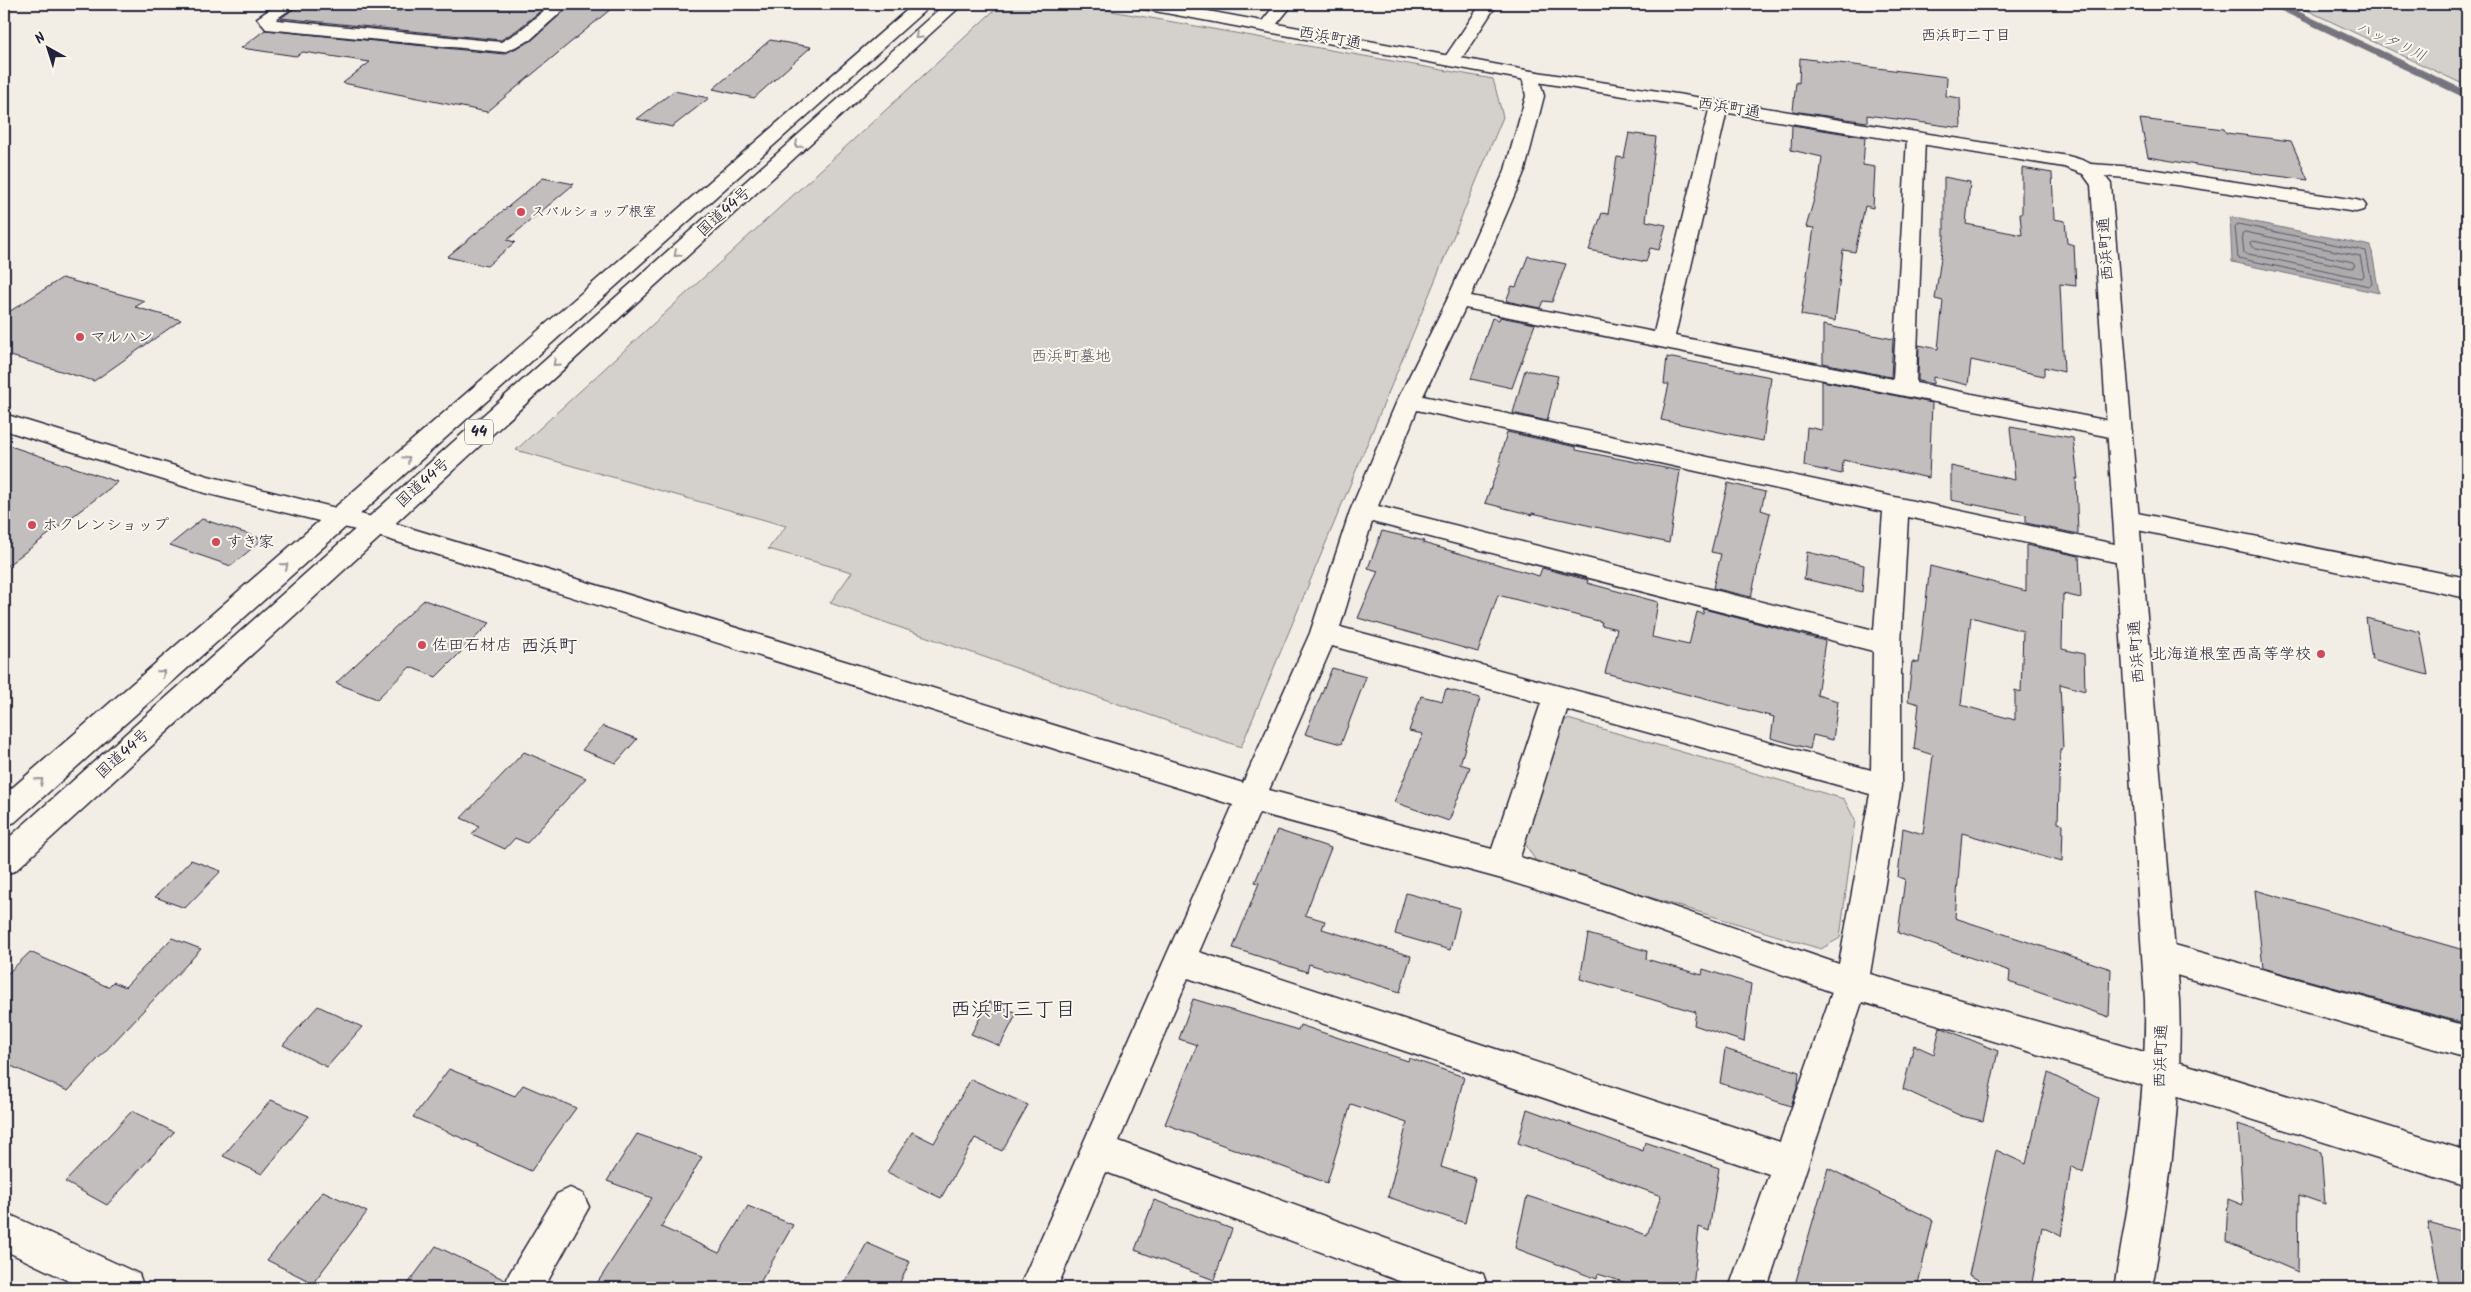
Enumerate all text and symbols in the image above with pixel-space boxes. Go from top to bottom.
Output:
water label: ハッタリ川 [2352,15,2430,69]
street label: 西浜町通 [1296,20,1364,56]
north arrow [22,22,72,72]
district label: 西浜町二丁目 [1921,24,2011,48]
text: N [30,27,51,50]
one-way arrow [915,31,924,40]
street label: 西浜町通 [1695,91,1763,125]
one-way arrow [794,139,803,148]
street label: 国道44号 [691,181,757,243]
place label: スバルショップ根室 [531,201,656,223]
marker: スバルショップ根室 [515,206,527,218]
street label: 西浜町通 [2091,216,2121,282]
one-way arrow [674,248,683,257]
place label: マルハン [90,325,153,350]
marker: マルハン [74,331,86,343]
park label: 西浜町墓地 [1031,344,1111,369]
one-way arrow [553,357,562,366]
road number: 44 [465,420,493,444]
street label: 国道44号 [390,452,456,514]
one-way arrow [401,456,410,465]
place label: ホクレンショップ [42,513,169,538]
marker: ホクレンショップ [26,519,38,531]
place label: すき家 [226,530,274,555]
marker: すき家 [210,536,222,548]
one-way arrow [279,563,288,572]
street label: 西浜町通 [2122,619,2152,685]
district label: 西浜町 [520,632,578,662]
place label: 佐田石材店 [432,633,512,658]
marker: 佐田石材店 [416,639,428,651]
place label: 北海道根室西高等学校 [2151,642,2311,667]
marker: 北海道根室西高等学校 [2315,648,2327,660]
one-way arrow [157,670,166,679]
street label: 国道44号 [90,723,156,785]
one-way arrow [35,777,44,786]
district label: 西浜町三丁目 [950,994,1076,1027]
street label: 西浜町通 [2147,1024,2175,1088]

